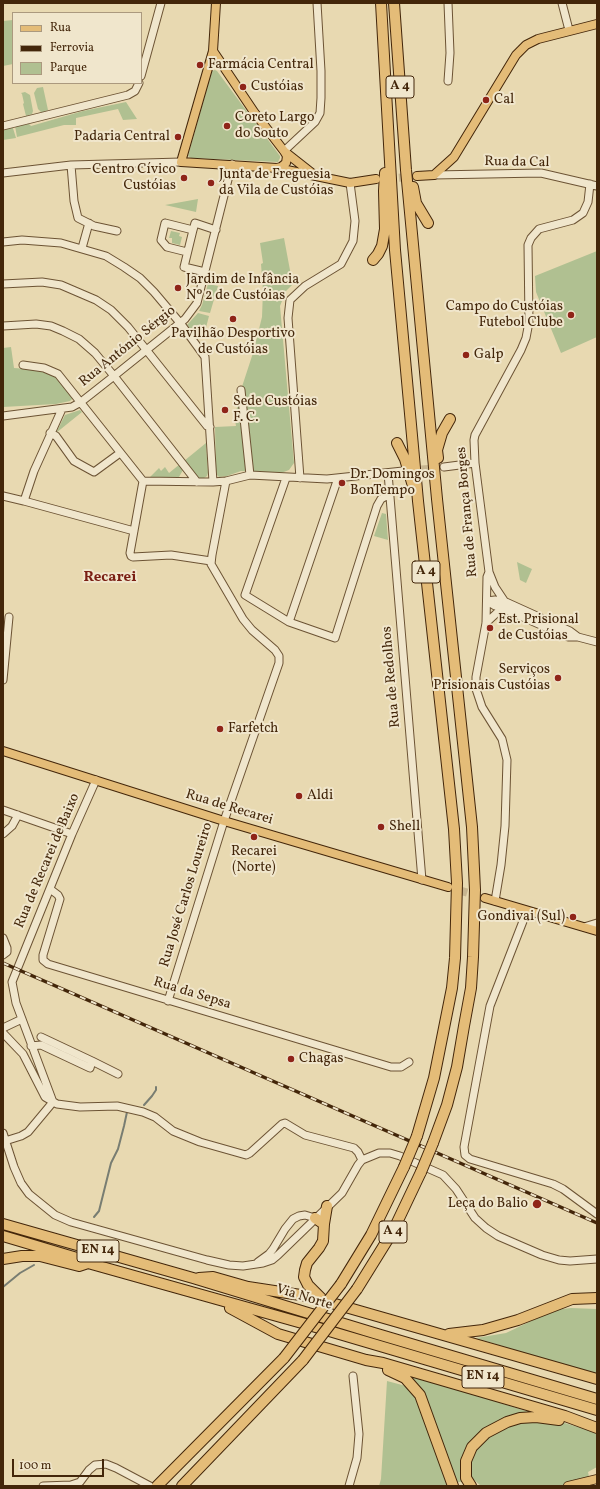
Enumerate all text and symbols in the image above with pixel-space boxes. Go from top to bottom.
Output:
legend [12,12,142,84]
text: Rua [50,20,71,36]
text: Ferrovia [50,40,94,56]
place label: Farmácia Central [208,57,314,73]
text: Parque [50,60,87,76]
marker: Farmácia Central [195,60,205,70]
road number: A 4 [386,76,414,98]
place label: Custóias [251,79,303,95]
marker: Custóias [238,82,248,92]
place label: Cal [494,92,514,108]
marker: Cal [481,95,491,105]
place label: Coreto Largo do Souto [235,110,314,142]
marker: Coreto Largo do Souto [222,121,232,131]
place label: Padaria Central [74,129,170,145]
marker: Padaria Central [173,132,183,142]
street label: Rua da Cal [484,154,550,172]
place label: Centro Cívico Custóias [92,162,176,194]
place label: Junta de Freguesia da Vila de Custóias [219,167,334,200]
marker: Centro Cívico Custóias [179,173,189,183]
marker: Junta de Freguesia da Vila de Custóias [206,178,216,188]
place label: Jardim de Infância Nº 2 de Custóias [186,272,299,304]
marker: Jardim de Infância Nº 2 de Custóias [173,283,183,293]
place label: Campo do Custóias Futebol Clube [446,299,563,332]
street label: Rua António Sérgio [76,303,180,391]
marker: Campo do Custóias Futebol Clube [566,310,576,320]
marker: Pavilhão Desportivo de Custóias [228,314,238,324]
place label: Pavilhão Desportivo de Custóias [171,326,295,358]
place label: Galp [474,347,503,363]
marker: Galp [461,350,471,360]
place label: Sede Custóias F. C. [233,394,317,426]
marker: Sede Custóias F. C. [220,405,230,415]
street label: Rua de França Borges [454,446,482,578]
place label: Dr. Domingos BonTempo [350,467,435,500]
marker: Dr. Domingos BonTempo [337,478,347,488]
road number: A 4 [412,561,440,583]
district label: Recarei [83,569,137,587]
place label: Est. Prisional de Custóias [498,612,579,644]
marker: Est. Prisional de Custóias [485,623,495,633]
street label: Rua de Redolhos [379,626,405,728]
place label: Serviços Prisionais Custóias [433,662,550,694]
marker: Serviços Prisionais Custóias [553,673,563,683]
place label: Farfetch [228,721,278,737]
marker: Farfetch [215,724,225,734]
street label: Rua de Recarei [183,787,275,829]
place label: Aldi [307,788,333,804]
street label: Rua de Recarei de Baixo [12,791,84,931]
marker: Aldi [294,791,304,801]
place label: Shell [389,819,420,835]
street label: Rua José Carlos Loureiro [157,821,217,969]
marker: Shell [376,822,386,832]
marker: Recarei (Norte) [249,832,259,842]
place label: Recarei (Norte) [231,844,277,876]
place label: Gondivai (Sul) [478,909,565,925]
marker: Gondivai (Sul) [568,912,578,922]
street label: Rua da Sepsa [151,974,233,1014]
place label: Chagas [299,1051,344,1067]
marker: Chagas [286,1054,296,1064]
place label: Leça do Balio [448,1196,528,1212]
marker: Leça do Balio [531,1198,543,1210]
road number: A 4 [379,1221,407,1243]
road number: EN 14 [77,1240,119,1262]
street label: Via Norte [274,1281,334,1315]
road number: EN 14 [462,1366,504,1388]
scale bar [14,1451,106,1477]
text: 100 m [19,1458,51,1474]

